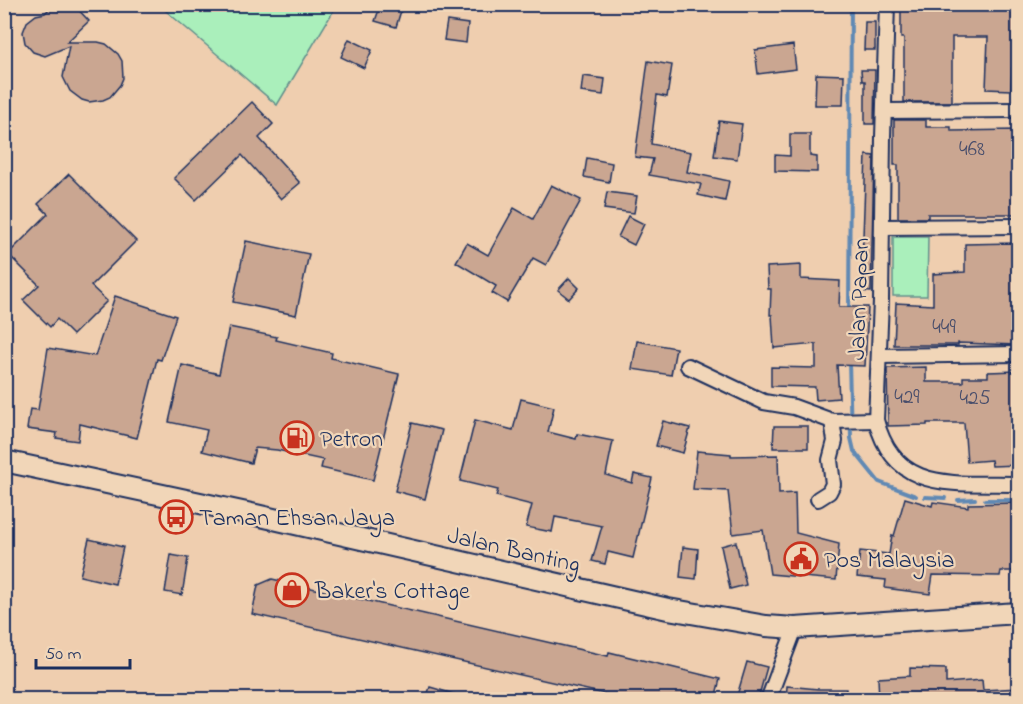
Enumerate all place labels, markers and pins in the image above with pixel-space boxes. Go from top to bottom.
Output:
fuel station icon: Petron [279,420,315,456]
place label: Petron [320,423,383,458]
bus stop icon: Taman Ehsan Jaya [158,499,194,535]
place label: Taman Ehsan Jaya [199,502,395,538]
public building icon: Pos Malaysia [783,541,819,577]
place label: Pos Malaysia [824,544,955,580]
shop icon: Baker's Cottage [274,572,310,608]
place label: Baker's Cottage [314,575,470,610]

